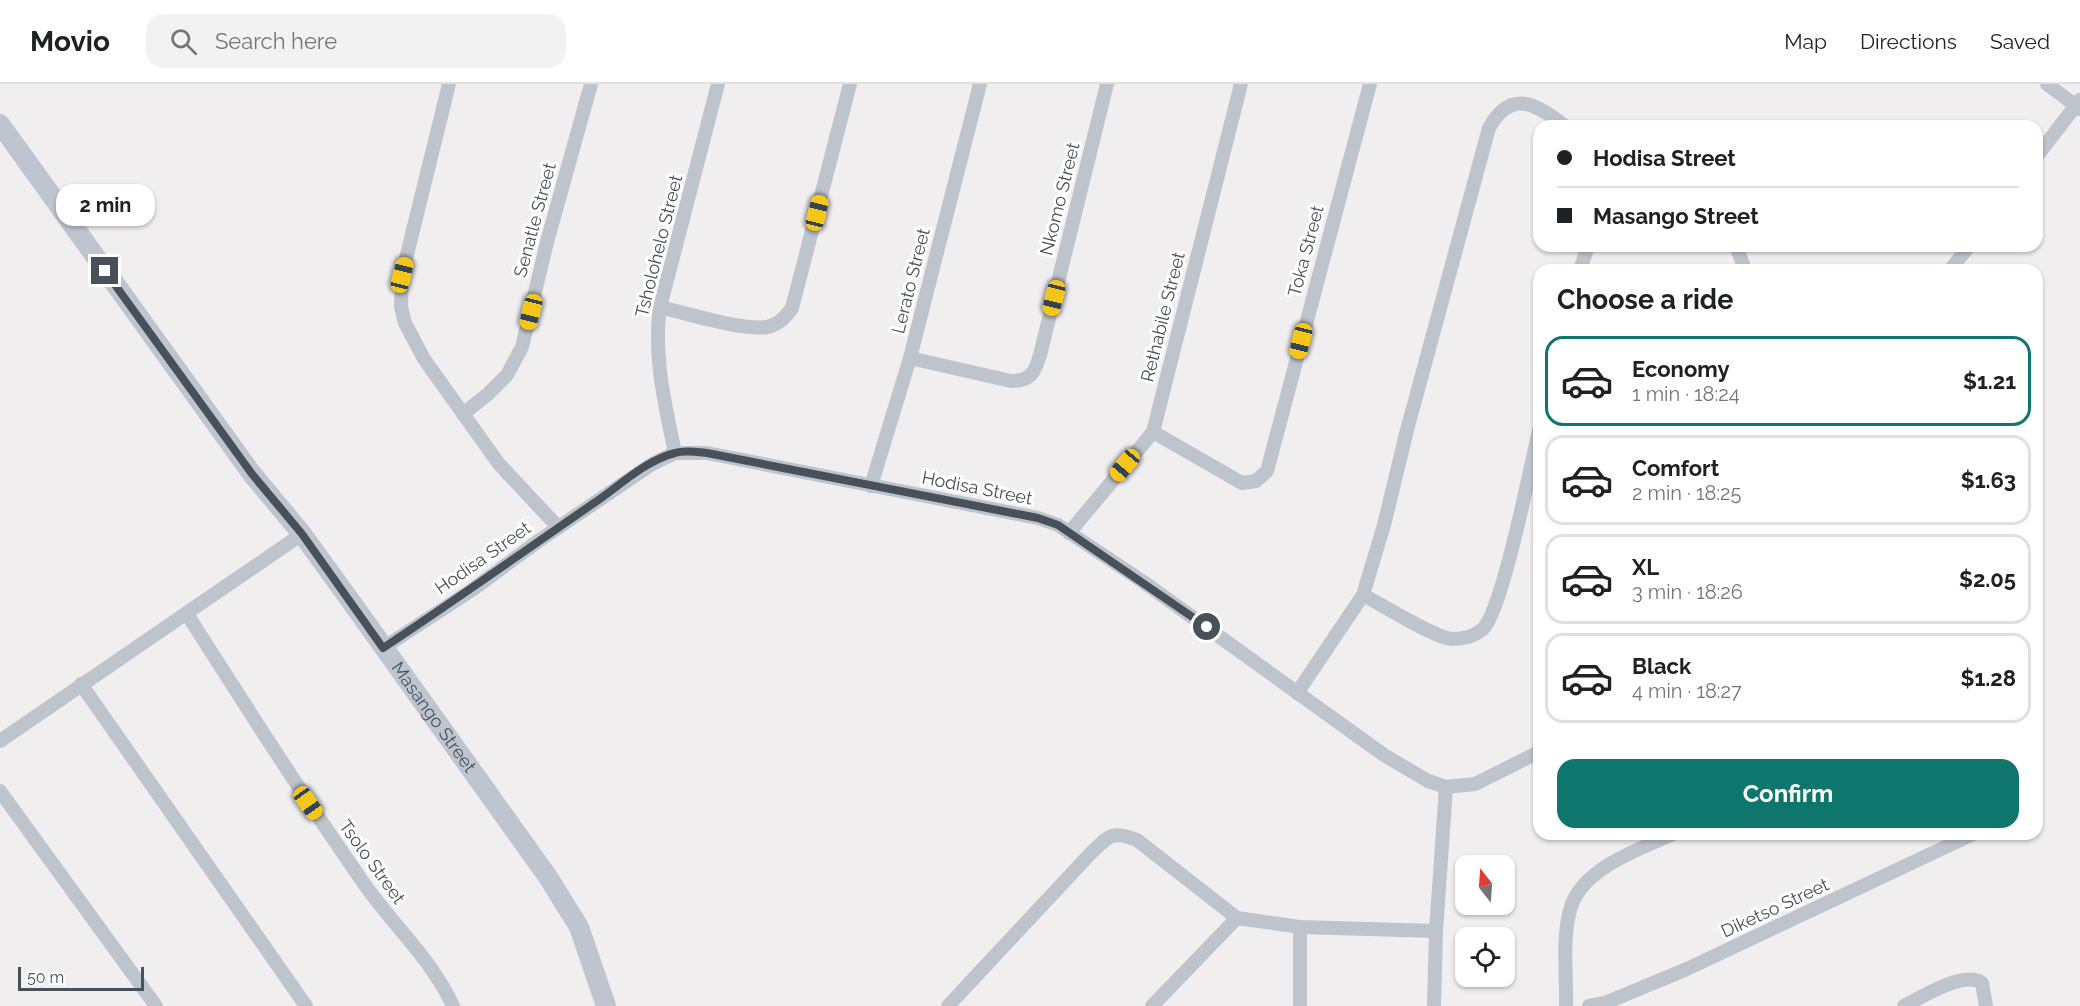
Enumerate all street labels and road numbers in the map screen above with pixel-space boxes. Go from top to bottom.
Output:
street label: Nkomo Street [1035,140,1084,257]
street label: Senatle Street [509,160,560,279]
street label: Tsholohelo Street [631,173,686,319]
street label: Toka Street [1283,203,1328,299]
street label: Lerato Street [887,226,934,336]
street label: Rethabile Street [1136,250,1189,384]
street label: Hodisa Street [920,467,1034,508]
street label: Hodisa Street [431,517,535,598]
street label: Masango Street [387,658,481,776]
street label: Tsolo Street [335,816,410,908]
street label: Diketso Street [1718,873,1832,942]

